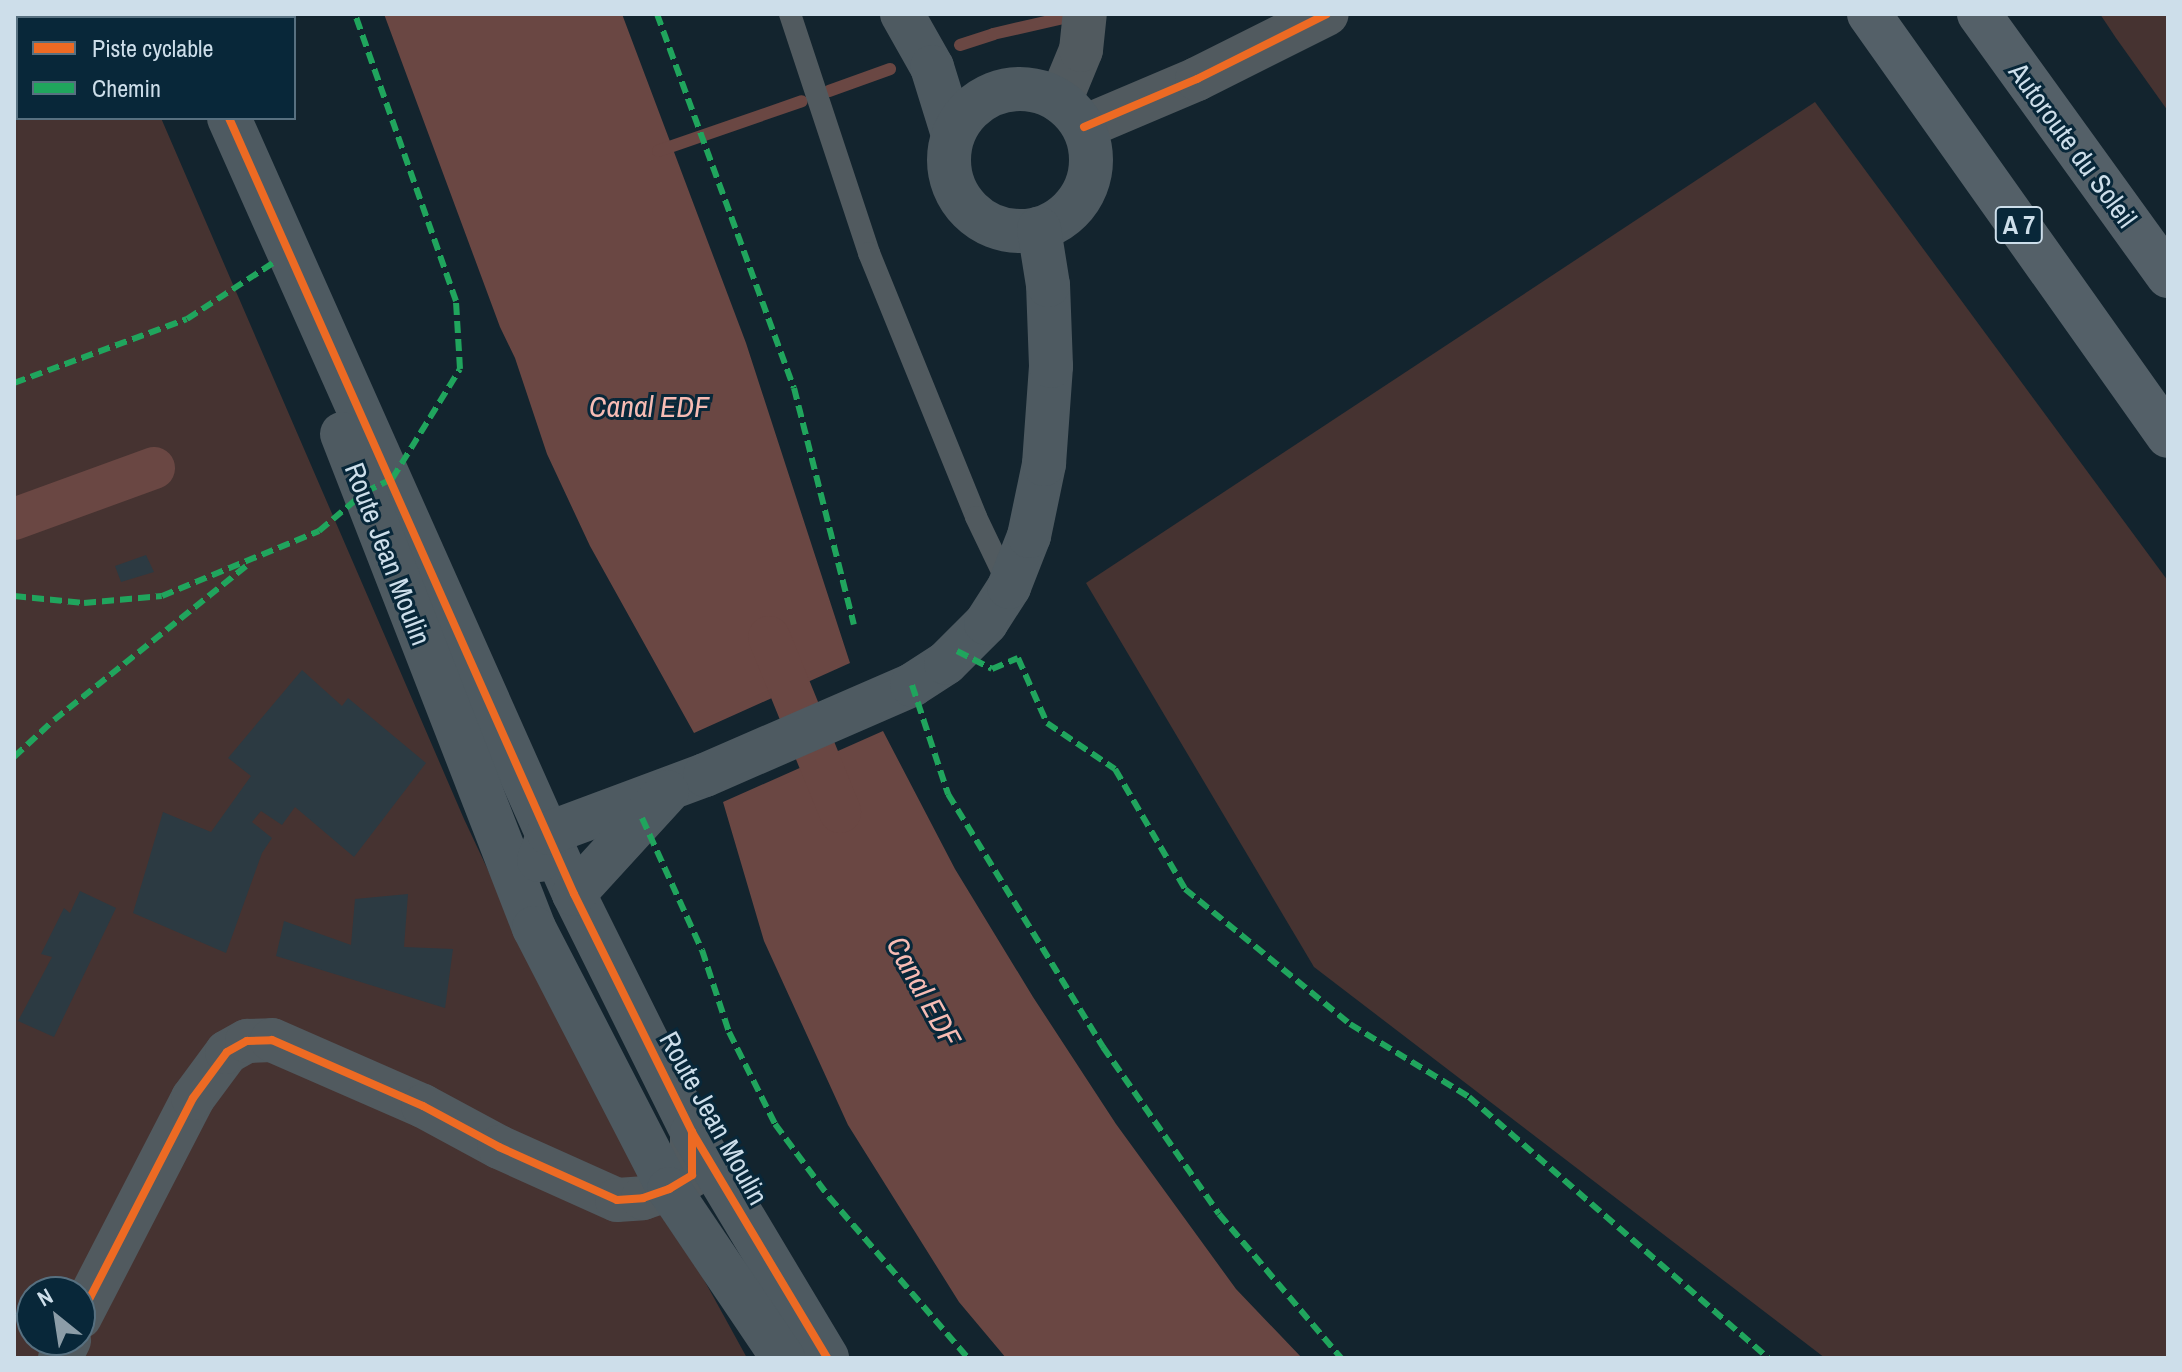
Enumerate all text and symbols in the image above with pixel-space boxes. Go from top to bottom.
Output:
legend [16,16,296,120]
text: Piste cyclable [92,32,213,64]
street label: Autoroute du Soleil [2002,56,2144,234]
text: Chemin [92,72,161,104]
road number: A 7 [1993,203,2045,247]
water label: Canal EDF [589,388,709,424]
street label: Route Jean Moulin [338,458,438,650]
water label: Canal EDF [879,930,969,1052]
street label: Route Jean Moulin [653,1026,775,1210]
north arrow [16,1276,96,1356]
text: N [32,1281,58,1313]

